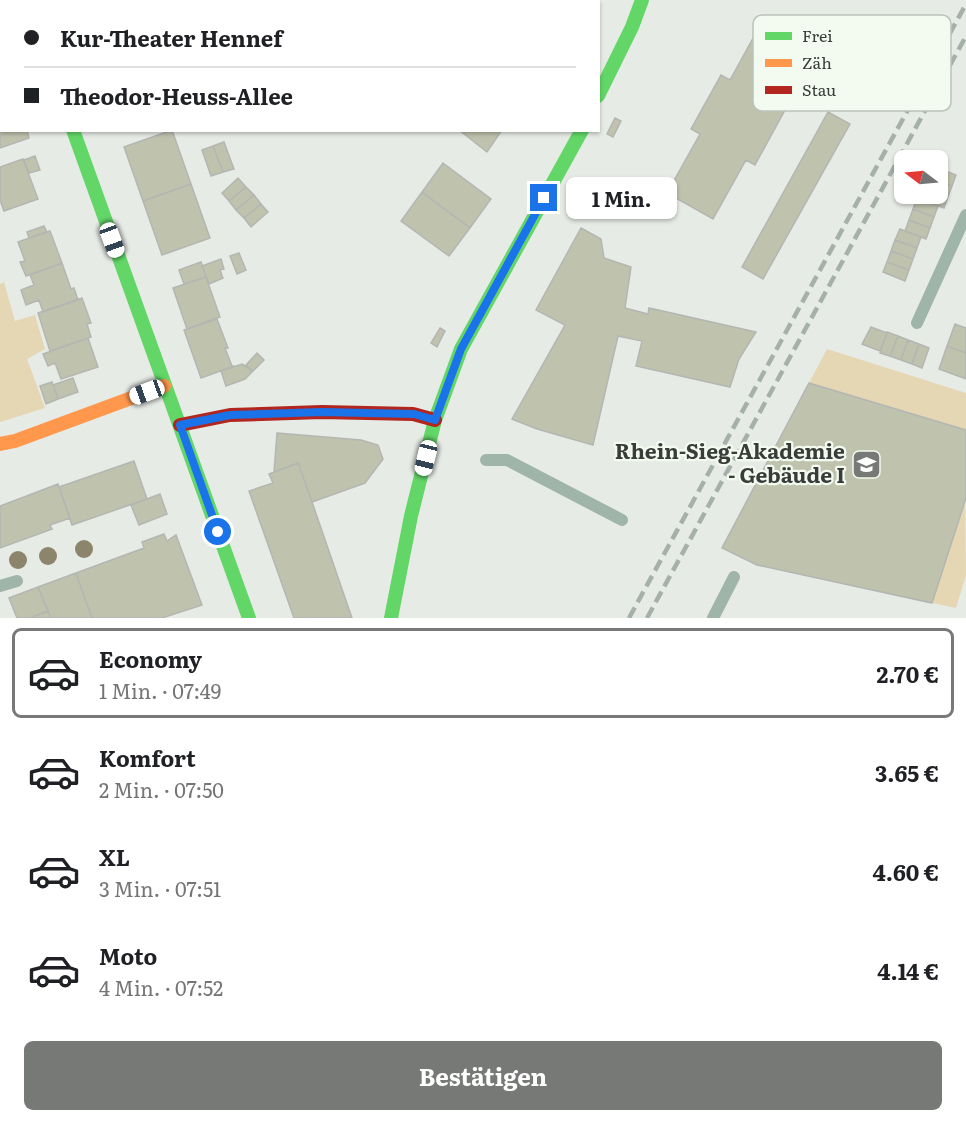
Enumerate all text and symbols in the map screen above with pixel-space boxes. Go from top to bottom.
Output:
legend [753,15,951,111]
text: Kur-Theater Hennef [60,21,283,54]
text: Frei [802,23,833,47]
text: Zäh [802,50,832,74]
text: Stau [802,77,836,101]
text: Theodor-Heuss-Allee [60,79,293,112]
north arrow [894,150,948,204]
map controls [894,150,948,204]
callout: 1 Min. [565,177,676,219]
text: 1 Min. [592,183,651,213]
route end [530,184,557,211]
car [97,220,127,260]
car [127,377,167,407]
place label: Rhein-Sieg-Akademie - Gebäude I [615,434,845,489]
car [413,438,439,478]
school or university icon: Rhein-Sieg-Akademie - Gebäude I [850,448,882,480]
route start [204,518,231,545]
text: Economy [99,642,202,675]
icon: car [27,646,81,700]
text: 2.70 € [876,657,939,690]
text: 1 Min. · 07:49 [99,675,221,705]
text: Komfort [99,741,196,774]
icon: car [27,745,81,799]
text: 3.65 € [875,756,939,789]
text: 2 Min. · 07:50 [99,774,224,804]
text: XL [99,840,130,873]
icon: car [27,844,81,898]
text: 4.60 € [872,855,939,888]
text: 3 Min. · 07:51 [99,873,221,903]
text: Moto [99,939,157,972]
icon: car [27,943,81,997]
text: 4.14 € [877,954,939,987]
text: 4 Min. · 07:52 [99,972,223,1002]
button: Bestätigen [24,1041,942,1110]

